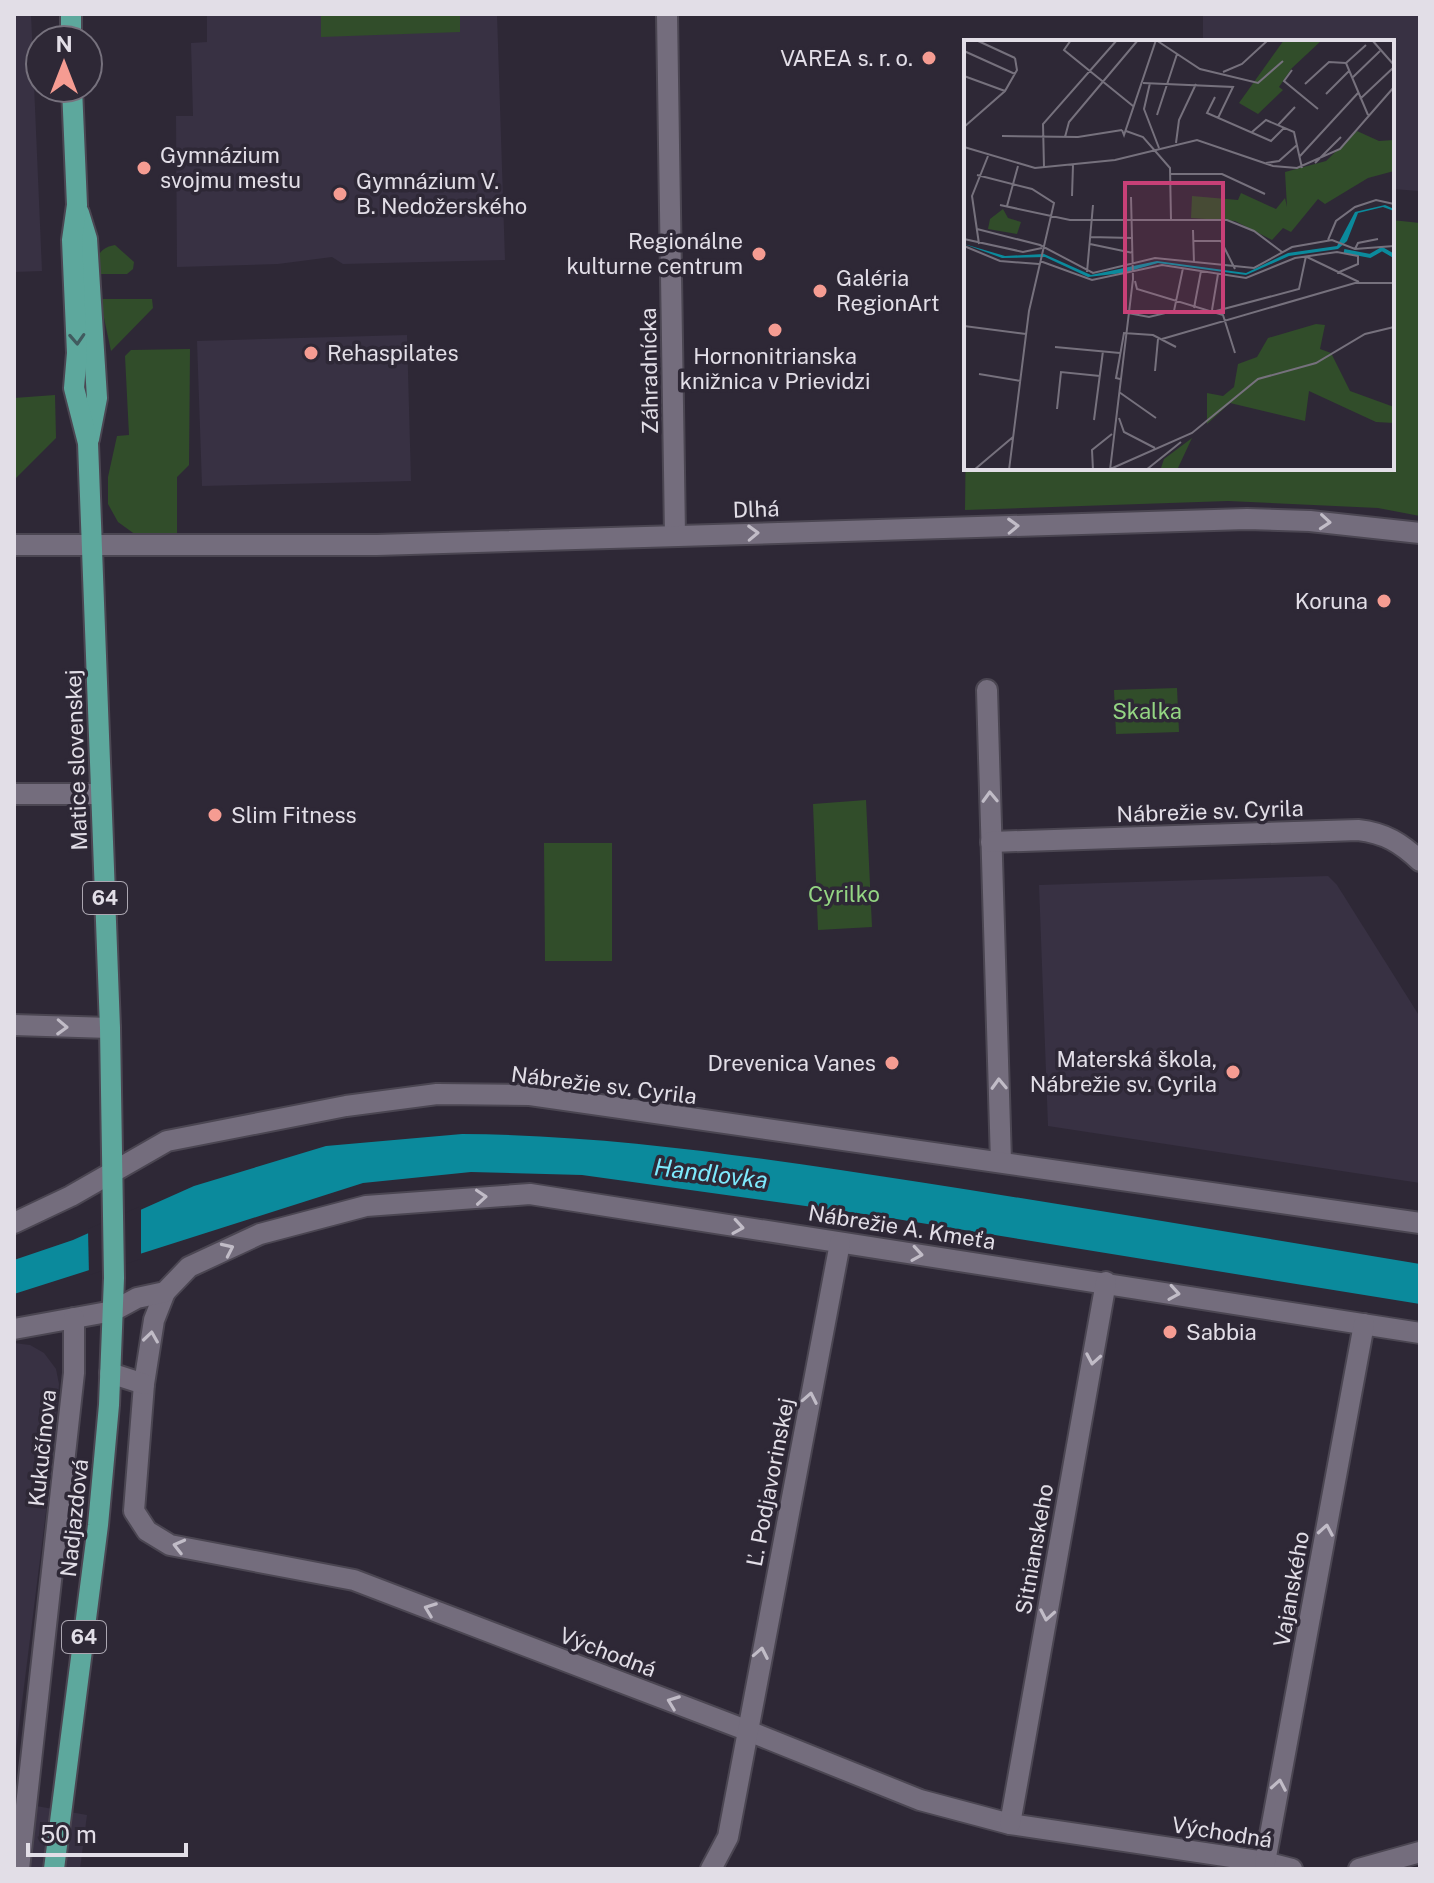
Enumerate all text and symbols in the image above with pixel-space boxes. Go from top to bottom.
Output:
north arrow [24,24,104,104]
text: N [55,31,73,57]
inset map [964,40,1394,470]
place label: VAREA s. r. o. [780,45,913,71]
marker: VAREA s. r. o. [920,49,938,67]
place label: Gymnázium svojmu mestu [160,142,301,193]
marker: Gymnázium svojmu mestu [135,159,153,177]
place label: Gymnázium V. B. Nedožerského [356,168,527,219]
marker: Gymnázium V. B. Nedožerského [331,185,349,203]
place label: Regionálne kulturne centrum [566,228,743,279]
marker: Regionálne kulturne centrum [750,245,768,263]
place label: Galéria RegionArt [836,265,940,316]
marker: Galéria RegionArt [811,282,829,300]
street label: Záhradnícka [635,307,663,435]
marker: Hornonitrianska knižnica v Prievidzi [766,321,784,339]
one-way arrow [68,333,85,346]
place label: Rehaspilates [327,340,459,366]
place label: Hornonitrianska knižnica v Prievidzi [680,343,870,394]
marker: Rehaspilates [302,344,320,362]
street label: Dlhá [732,495,780,523]
one-way arrow [1319,513,1332,530]
one-way arrow [1007,518,1020,535]
one-way arrow [747,525,760,542]
place label: Koruna [1295,588,1368,614]
marker: Koruna [1375,592,1393,610]
street label: Matice slovenskej [60,669,92,851]
park label: Skalka [1112,698,1182,724]
one-way arrow [981,790,999,803]
street label: Nábrežie sv. Cyrila [1116,795,1304,827]
place label: Slim Fitness [231,802,357,828]
marker: Slim Fitness [206,806,224,824]
park label: Cyrilko [808,881,880,907]
road number: 64 [83,882,127,914]
one-way arrow [56,1018,69,1035]
place label: Materská škola, Nábrežie sv. Cyrila [1030,1046,1217,1097]
place label: Drevenica Vanes [708,1050,876,1076]
marker: Drevenica Vanes [883,1054,901,1072]
street label: Nábrežie sv. Cyrila [510,1061,698,1109]
marker: Materská škola, Nábrežie sv. Cyrila [1224,1063,1242,1081]
one-way arrow [990,1077,1007,1090]
water label: Handlovka [653,1152,769,1194]
one-way arrow [475,1189,488,1206]
street label: Nábrežie A. Kmeťa [806,1199,998,1255]
one-way arrow [731,1217,745,1234]
one-way arrow [220,1243,234,1259]
one-way arrow [910,1245,924,1262]
one-way arrow [1167,1284,1181,1301]
place label: Sabbia [1186,1319,1257,1345]
marker: Sabbia [1161,1323,1179,1341]
one-way arrow [142,1330,159,1344]
one-way arrow [1085,1352,1102,1366]
street label: Kukučínova [23,1388,61,1508]
one-way arrow [801,1392,818,1405]
street label: Ľ. Podjavorinskej [741,1395,799,1569]
street label: Nadjazdová [55,1458,93,1578]
street label: Sitnianskeho [1010,1482,1058,1616]
one-way arrow [1317,1523,1334,1537]
street label: Vajanského [1268,1529,1314,1649]
one-way arrow [173,1538,187,1555]
one-way arrow [424,1603,438,1619]
one-way arrow [1039,1608,1056,1622]
road number: 64 [62,1621,106,1653]
street label: Východná [556,1622,660,1682]
one-way arrow [752,1647,769,1660]
one-way arrow [667,1695,681,1712]
one-way arrow [1270,1779,1287,1792]
scale bar [28,1807,186,1857]
street label: Východná [1170,1811,1274,1853]
text: 50 m [40,1820,97,1848]

